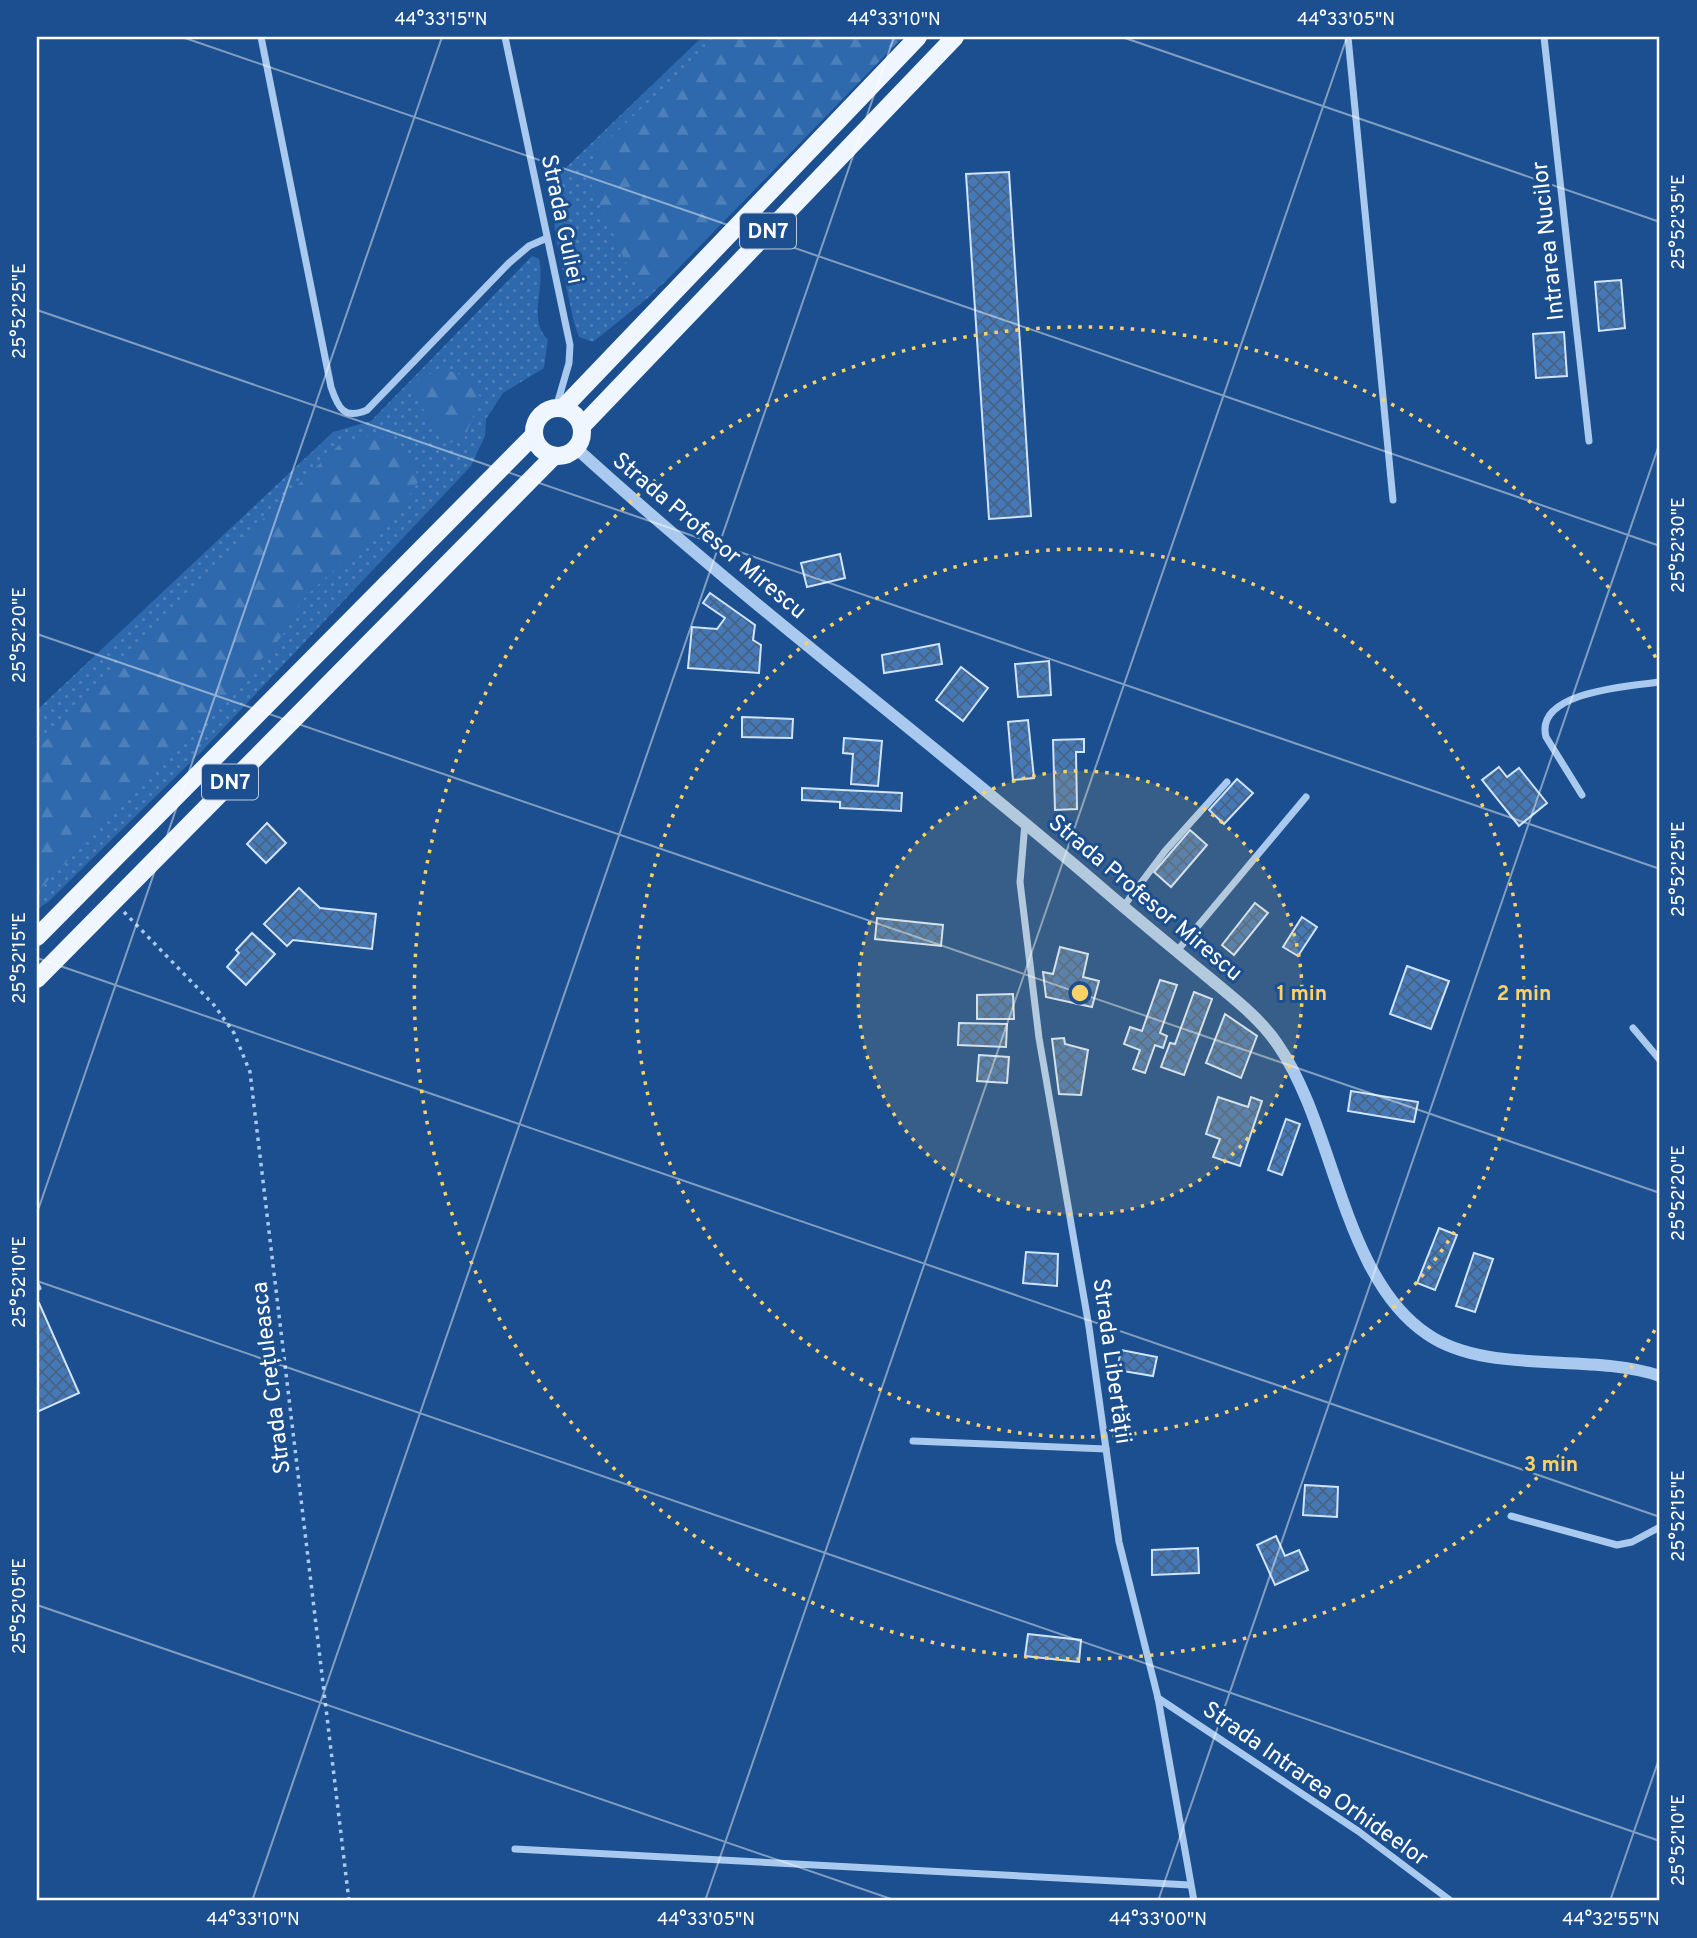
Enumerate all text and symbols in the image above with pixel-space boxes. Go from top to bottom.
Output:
text: 44°33'15"N [394,9,488,32]
text: 44°33'10"N [847,9,941,32]
text: 44°33'05"N [1297,9,1395,32]
street label: Strada Guliei [533,152,588,287]
street label: Intrarea Nucilor [1527,160,1572,322]
text: 25°52'35"E [1668,174,1691,270]
road number: DN7 [740,214,796,248]
text: 25°52'25"E [9,263,32,359]
street label: Strada Profesor Mirescu [605,447,811,627]
text: 25°52'30"E [1668,497,1691,593]
text: 25°52'20"E [9,587,32,683]
road number: DN7 [202,764,258,800]
street label: Strada Profesor Mirescu [1041,809,1247,989]
text: 25°52'25"E [1668,821,1691,917]
text: 25°52'15"E [9,912,32,1004]
centre of rings [1068,981,1092,1005]
text: 1 min [1277,981,1327,1008]
text: 2 min [1497,981,1551,1008]
text: 25°52'20"E [1668,1145,1691,1241]
text: 25°52'10"E [9,1236,32,1328]
street label: Strada Libertății [1085,1277,1137,1446]
street label: Strada Crețuleasca [246,1280,299,1475]
text: 3 min [1524,1452,1578,1479]
text: 25°52'15"E [1668,1470,1691,1562]
text: 25°52'05"E [9,1558,32,1654]
street label: Strada Intrarea Orhideelor [1196,1696,1433,1874]
text: 25°52'10"E [1668,1794,1691,1886]
text: 44°33'10"N [206,1909,300,1932]
text: 44°33'05"N [657,1909,755,1932]
text: 44°33'00"N [1109,1909,1207,1932]
text: 44°32'55"N [1562,1909,1660,1932]

